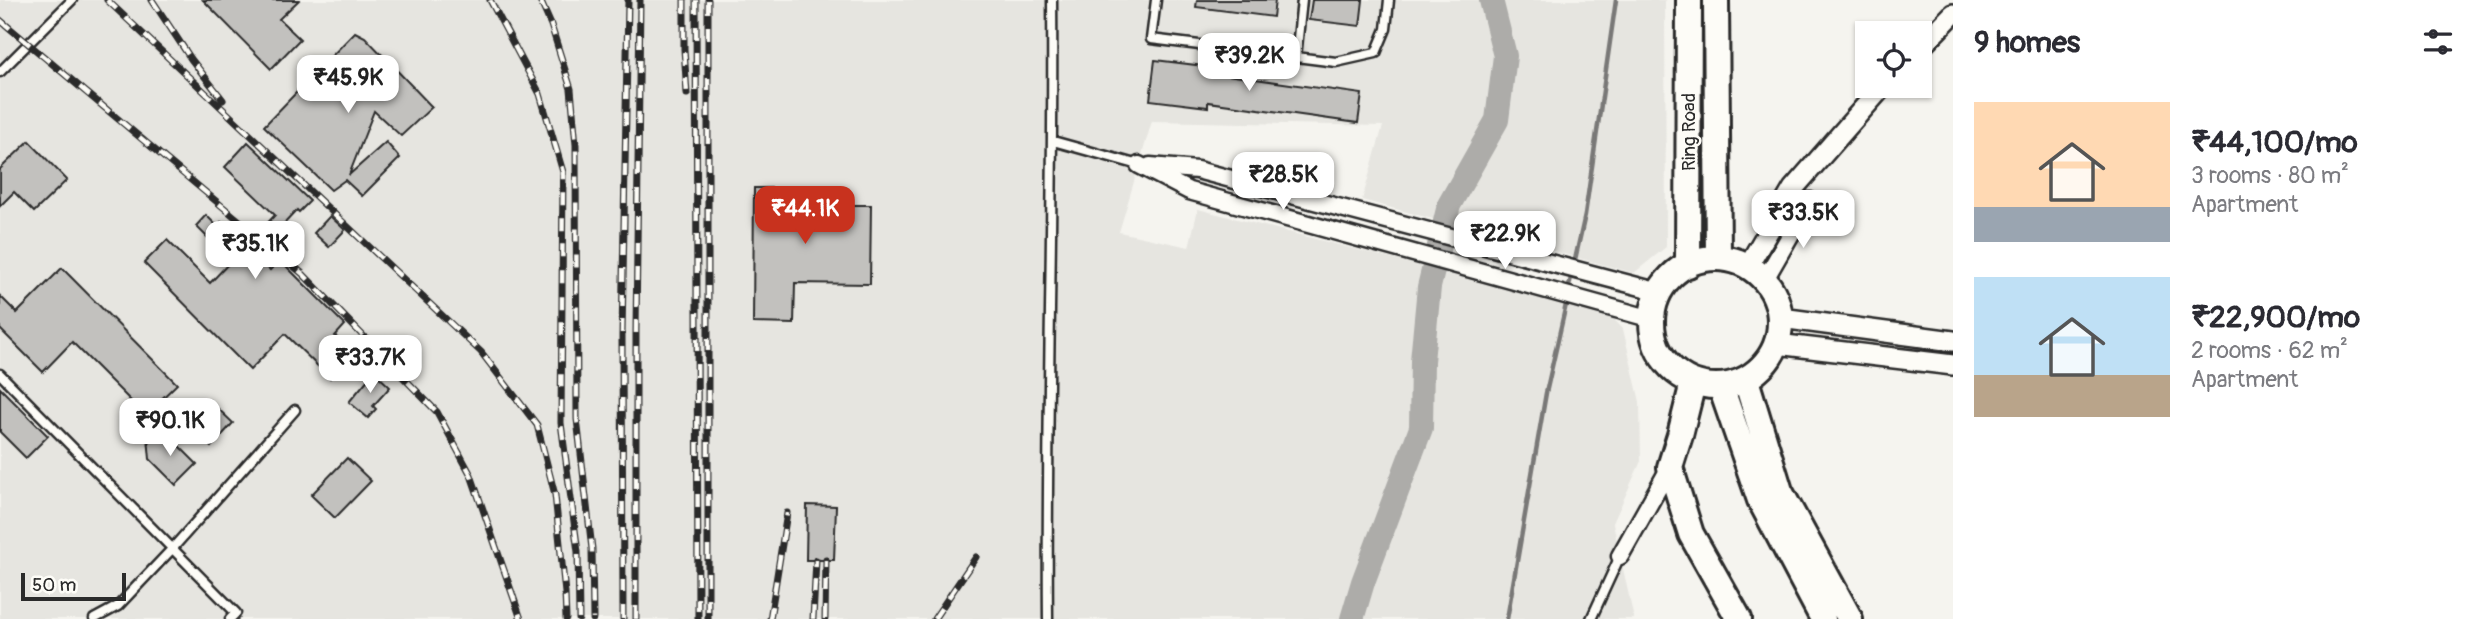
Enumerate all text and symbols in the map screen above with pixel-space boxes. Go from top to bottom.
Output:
map controls [1855,21,1932,98]
button: locate [1855,21,1932,98]
icon: filters [2419,23,2457,61]
text: 9 homes [1974,24,2080,61]
pin: ₹39.2K [1192,34,1306,93]
text: ₹39.2K [1214,41,1284,70]
pin: ₹45.9K [291,55,405,115]
text: ₹45.9K [313,63,383,92]
street label: Ring Road [1677,93,1701,171]
text: ₹44,100/mo [2191,124,2358,161]
icon: home [2030,130,2114,214]
pin: ₹28.5K [1226,152,1340,212]
text: ₹28.5K [1248,160,1318,189]
text: 3 rooms · 80 m² [2191,161,2349,190]
pin: ₹44.1K [748,187,862,246]
pin: ₹33.5K [1746,190,1860,250]
text: Apartment [2191,190,2298,219]
text: ₹44.1K [771,194,839,223]
text: ₹33.5K [1768,198,1838,227]
pin: ₹22.9K [1448,212,1562,271]
text: ₹22.9K [1470,219,1540,248]
pin: ₹35.1K [198,222,312,281]
text: ₹35.1K [222,229,289,258]
text: ₹22,900/mo [2191,299,2360,336]
icon: home [2030,305,2114,389]
pin: ₹33.7K [313,336,427,395]
text: 2 rooms · 62 m² [2191,336,2348,365]
text: ₹33.7K [335,343,405,372]
text: Apartment [2191,365,2298,394]
pin: ₹90.1K [113,398,227,458]
text: ₹90.1K [135,406,205,435]
scale bar [21,570,126,602]
text: 50 m [32,573,76,597]

